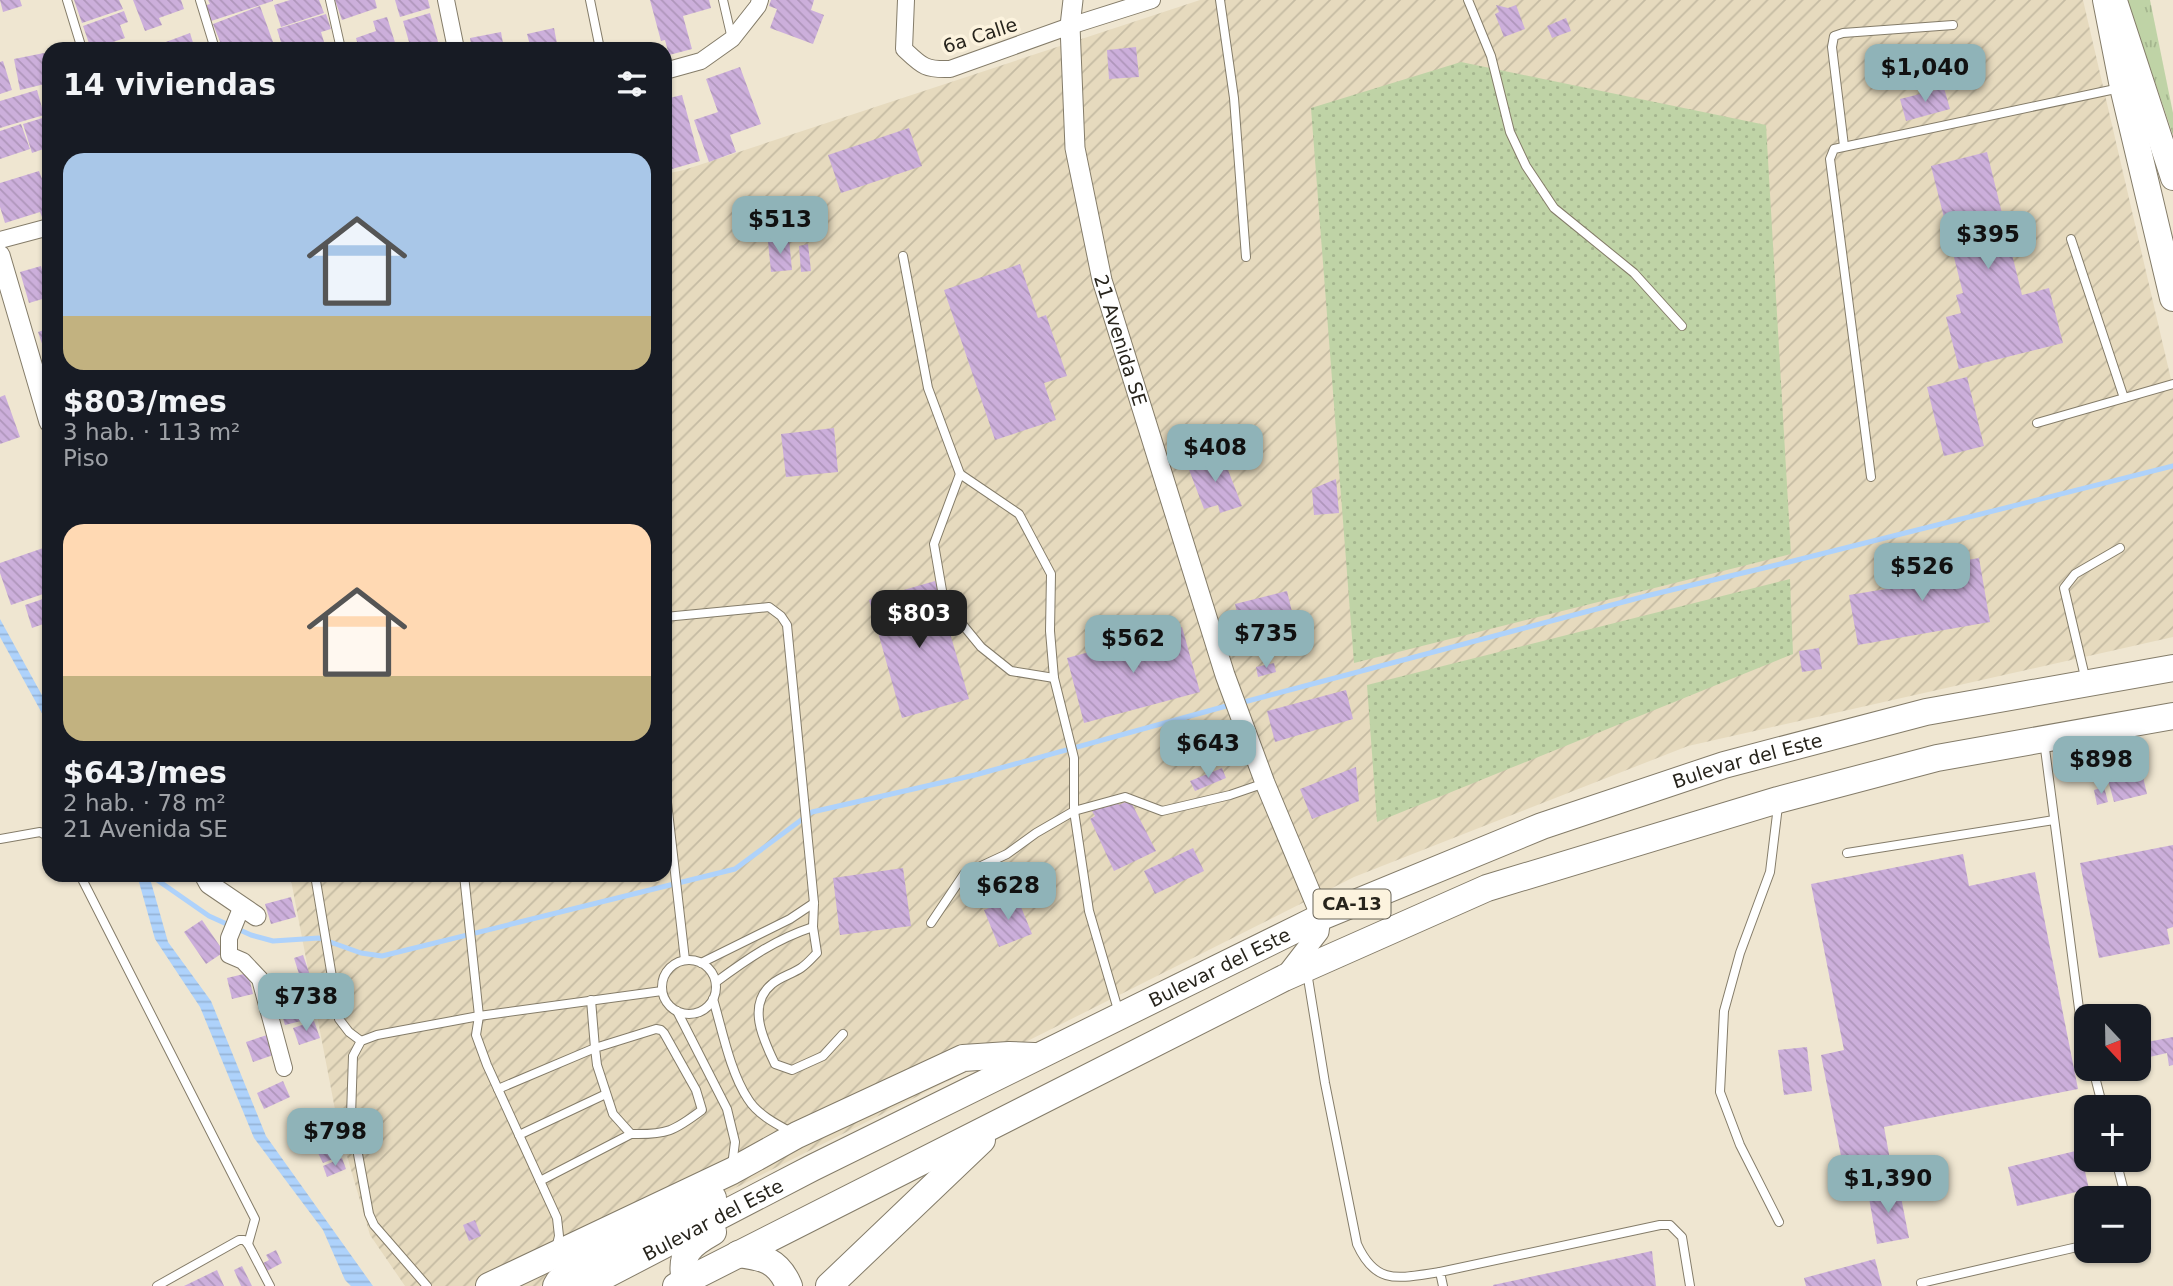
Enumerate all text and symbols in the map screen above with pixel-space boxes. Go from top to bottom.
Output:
street label: 6a Calle [940,13,1020,57]
pin: $1,040 [1868,44,1982,104]
text: $1,040 [1881,54,1969,80]
icon: filters [613,65,651,103]
text: 14 viviendas [63,67,276,102]
pin: $513 [739,196,821,256]
icon: home [294,198,420,324]
text: $513 [748,206,812,232]
pin: $395 [1947,212,2029,271]
text: $395 [1956,221,2020,247]
street label: 21 Avenida SE [1090,272,1151,408]
text: $803/mes [63,384,227,419]
text: 3 hab. · 113 m² [63,419,240,445]
pin: $408 [1174,424,1256,484]
text: $408 [1183,434,1247,460]
text: Piso [63,445,109,471]
pin: $526 [1881,544,1963,603]
text: $526 [1890,553,1954,579]
icon: home [294,569,420,695]
pin: $803 [878,590,960,650]
text: $803 [887,600,951,626]
pin: $735 [1225,610,1307,670]
pin: $562 [1092,616,1174,675]
text: $735 [1234,620,1298,646]
text: $562 [1101,625,1165,651]
pin: $643 [1167,720,1249,780]
street label: Bulevar del Este [1669,729,1825,793]
text: $643 [1176,730,1240,756]
pin: $898 [2060,736,2142,796]
text: $898 [2069,746,2133,772]
text: $643/mes [63,755,227,790]
text: 2 hab. · 78 m² [63,790,226,816]
text: 21 Avenida SE [63,816,228,842]
pin: $628 [967,862,1049,922]
text: $628 [976,872,1040,898]
road number: CA-13 [1314,890,1390,918]
street label: Bulevar del Este [1145,923,1294,1011]
pin: $738 [265,974,347,1033]
text: $738 [274,983,338,1009]
north arrow [2074,1004,2151,1082]
map controls [2074,1004,2151,1263]
button: + [2074,1095,2151,1172]
pin: $798 [294,1108,376,1168]
text: $798 [303,1118,367,1144]
pin: $1,390 [1831,1156,1945,1215]
text: $1,390 [1844,1165,1932,1191]
street label: Bulevar del Este [639,1174,787,1265]
button: − [2074,1186,2151,1263]

